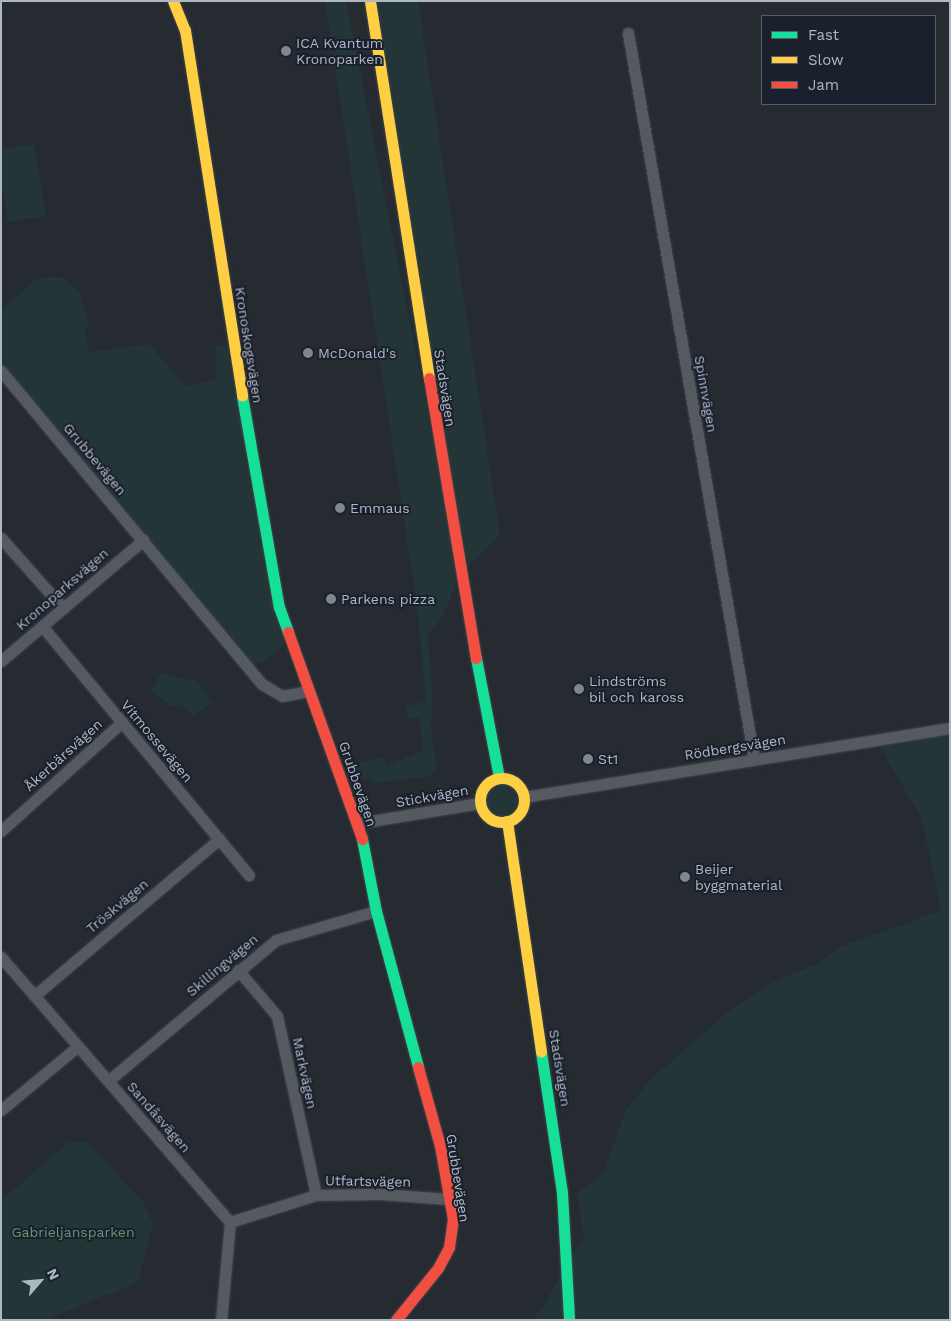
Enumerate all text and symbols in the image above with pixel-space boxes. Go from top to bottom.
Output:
legend [761,15,936,105]
text: Fast [808,26,839,44]
place label: ICA Kvantum Kronoparken [296,35,384,68]
marker: ICA Kvantum Kronoparken [280,45,292,57]
text: Slow [808,51,844,69]
text: Jam [808,76,839,94]
street label: Kronoskogsvägen [232,286,266,404]
place label: McDonald's [318,345,396,361]
marker: McDonald's [302,347,314,359]
street label: Stadsvägen [431,348,459,428]
street label: Spinnvägen [691,354,721,434]
street label: Grubbevägen [60,419,130,499]
place label: Emmaus [350,500,410,516]
marker: Emmaus [334,502,346,514]
street label: Kronoparksvägen [12,544,112,634]
place label: Parkens pizza [341,591,435,607]
marker: Parkens pizza [325,593,337,605]
place label: Lindströms bil och kaross [589,673,685,706]
marker: Lindströms bil och kaross [573,683,585,695]
street label: Vitmossevägen [118,696,196,786]
street label: Åkerbärsvägen [21,716,105,794]
street label: Rödbergsvägen [683,731,787,763]
street label: Grubbevägen [336,739,380,829]
place label: St1 [598,751,618,767]
marker: St1 [582,753,594,765]
street label: Stickvägen [394,781,470,811]
place label: Beijer byggmaterial [695,861,782,894]
marker: Beijer byggmaterial [679,871,691,883]
street label: Tröskvägen [83,875,151,937]
street label: Skillingvägen [183,930,261,1000]
street label: Stadsvägen [546,1028,574,1108]
street label: Markvägen [289,1036,321,1110]
street label: Sandåsvägen [124,1078,194,1156]
street label: Grubbevägen [443,1133,473,1223]
street label: Utfartsvägen [325,1172,411,1190]
park label: Gabrieljansparken [11,1224,135,1240]
north arrow [15,1256,65,1306]
text: N [44,1266,63,1282]

